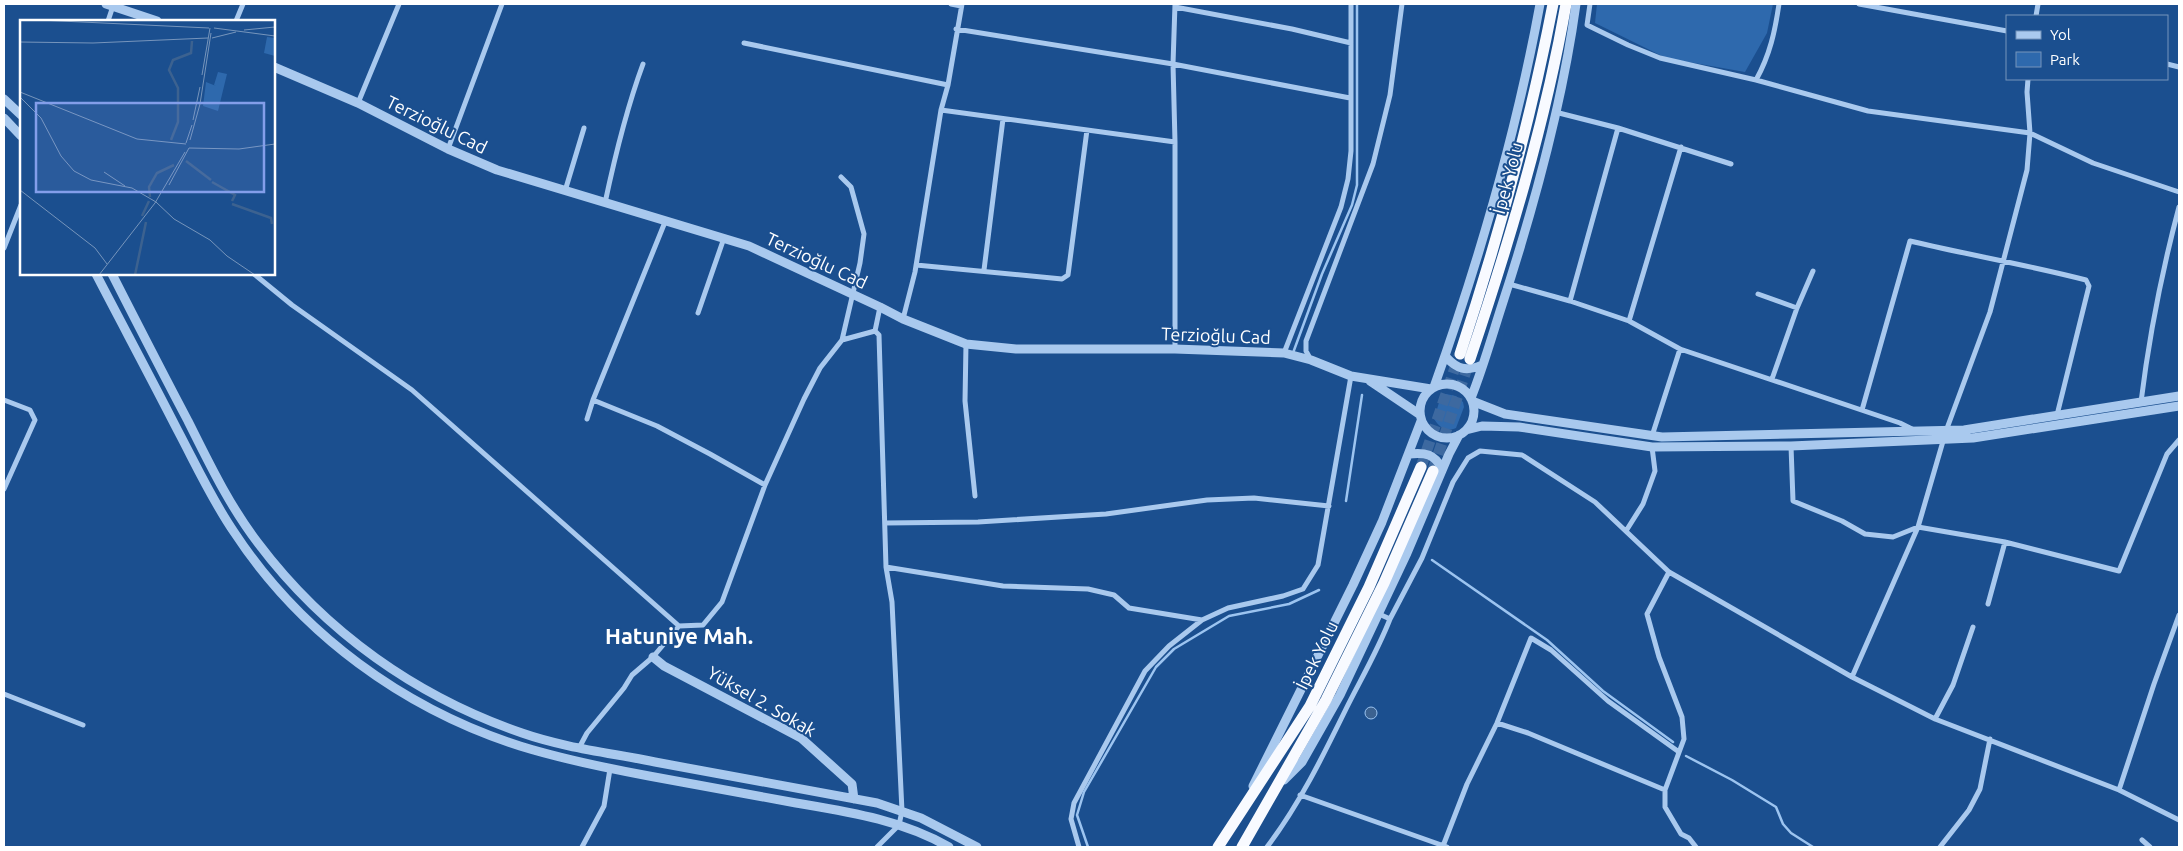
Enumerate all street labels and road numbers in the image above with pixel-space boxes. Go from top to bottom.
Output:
street label: Terzioğlu Cad [383,91,491,157]
street label: İpek Yolu [1488,140,1526,216]
street label: Terzioğlu Cad [763,228,871,292]
street label: Terzioğlu Cad [1161,323,1271,347]
street label: İpek Yolu [1291,618,1341,692]
street label: Yüksel 2. Sokak [704,662,820,740]

